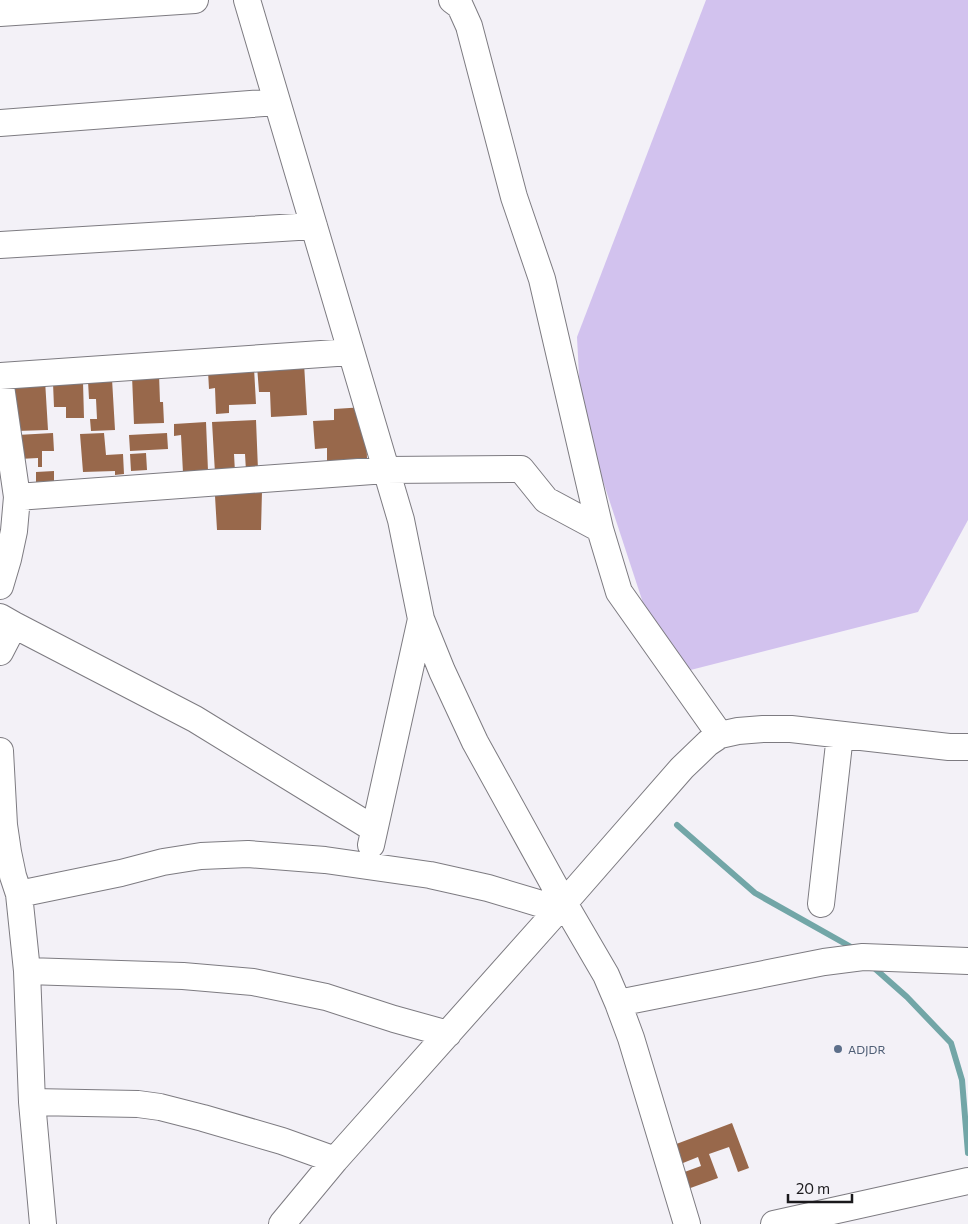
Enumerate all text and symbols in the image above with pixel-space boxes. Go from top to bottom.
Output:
place label: ADJDR [848,1042,886,1057]
marker: ADJDR [832,1043,844,1055]
scale bar [788,1172,852,1204]
text: 20 m [796,1179,830,1197]

